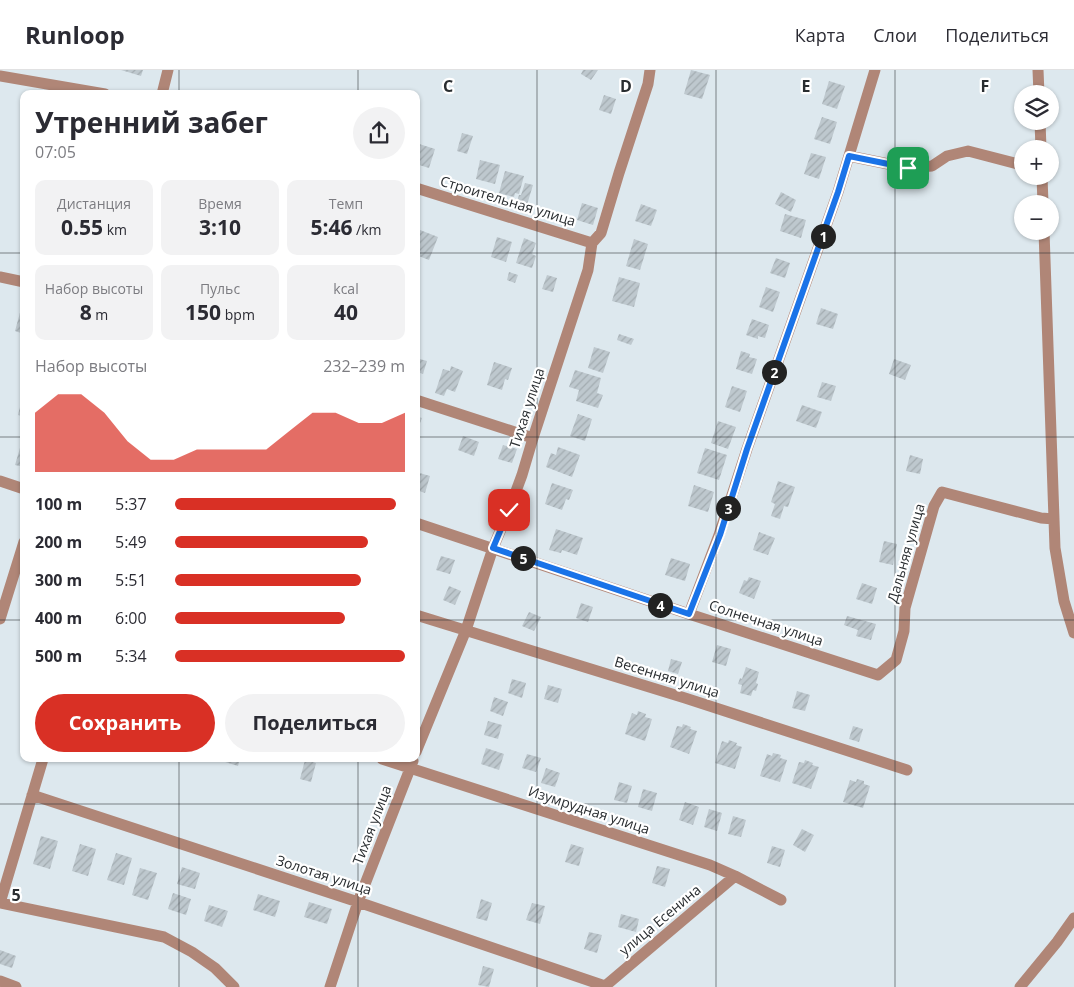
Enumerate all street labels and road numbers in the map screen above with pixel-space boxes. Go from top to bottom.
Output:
street label: Строительная улица [438,171,578,230]
street label: Тихая улица [505,365,548,451]
street label: Дальняя улица [882,501,929,605]
street label: Солнечная улица [707,595,826,650]
street label: Весенняя улица [612,652,722,702]
street label: Изумрудная улица [526,781,652,838]
street label: Тихая улица [348,782,395,867]
street label: Золотая улица [274,850,374,899]
street label: улица Есенина [615,880,704,959]

